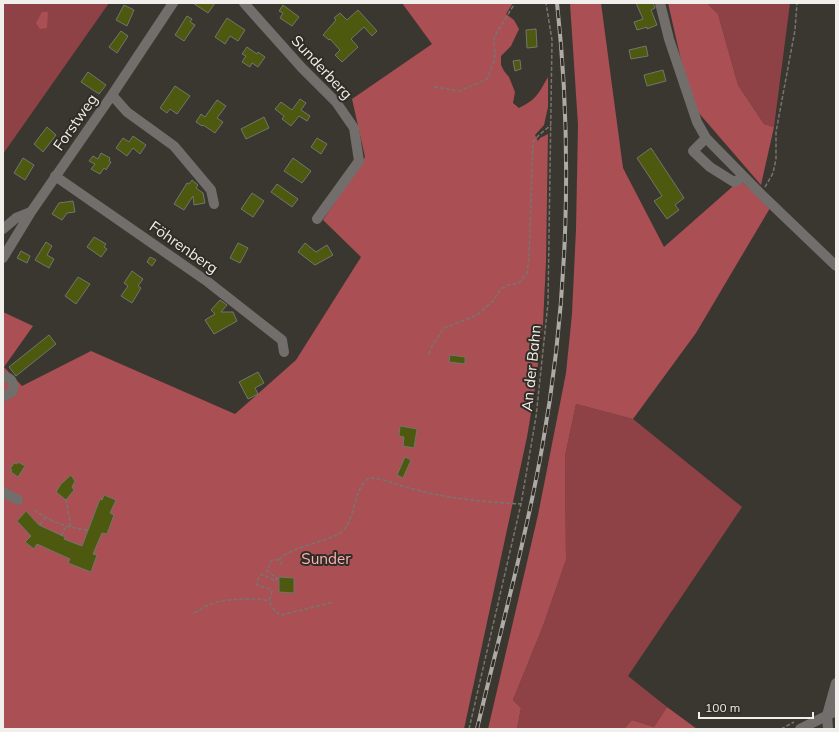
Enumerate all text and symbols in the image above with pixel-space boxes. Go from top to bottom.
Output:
street label: Sunderberg [287,31,357,103]
street label: Forstweg [49,90,101,154]
street label: Föhrenberg [146,216,222,278]
street label: An der Bahn [517,324,545,412]
park label: Sunder [301,549,351,568]
scale bar [699,694,813,720]
text: 100 m [705,700,740,715]

